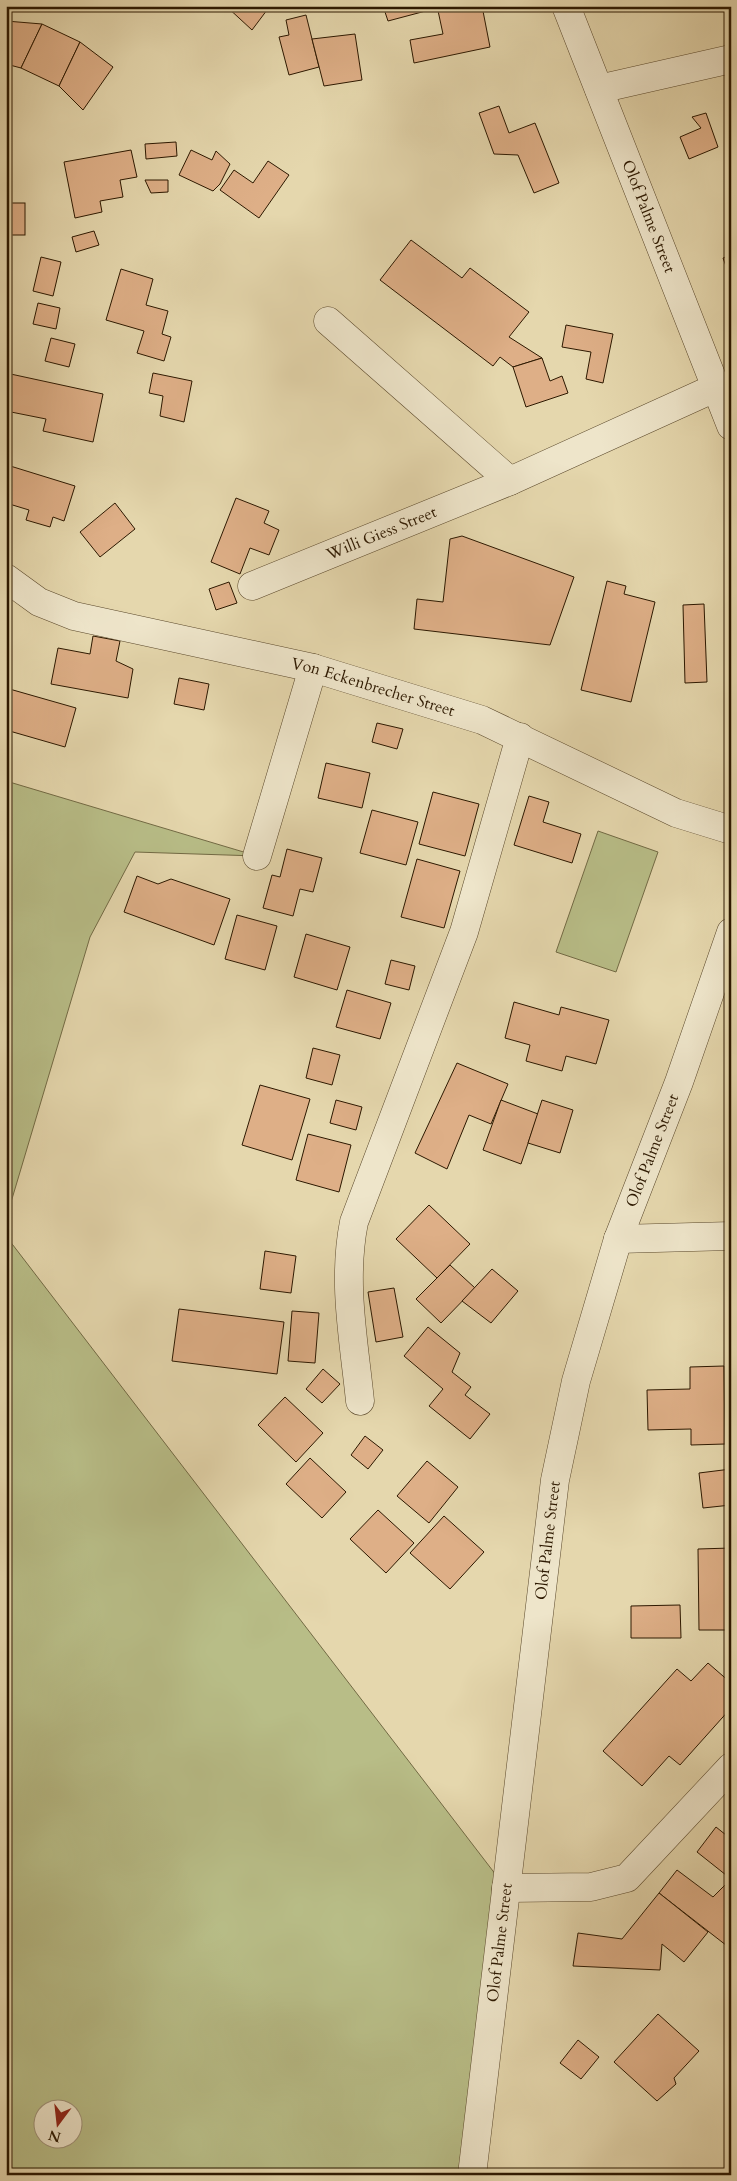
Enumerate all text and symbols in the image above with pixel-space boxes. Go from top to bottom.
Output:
street label: Olof Palme Street [616,157,681,276]
street label: Willi Giess Street [322,501,440,566]
street label: Von Eckenbrecher Street [289,653,457,722]
street label: Olof Palme Street [620,1091,684,1210]
street label: Olof Palme Street [530,1480,566,1601]
street label: Olof Palme Street [482,1882,518,2003]
north arrow [32,2098,82,2148]
text: N [46,2125,63,2147]

